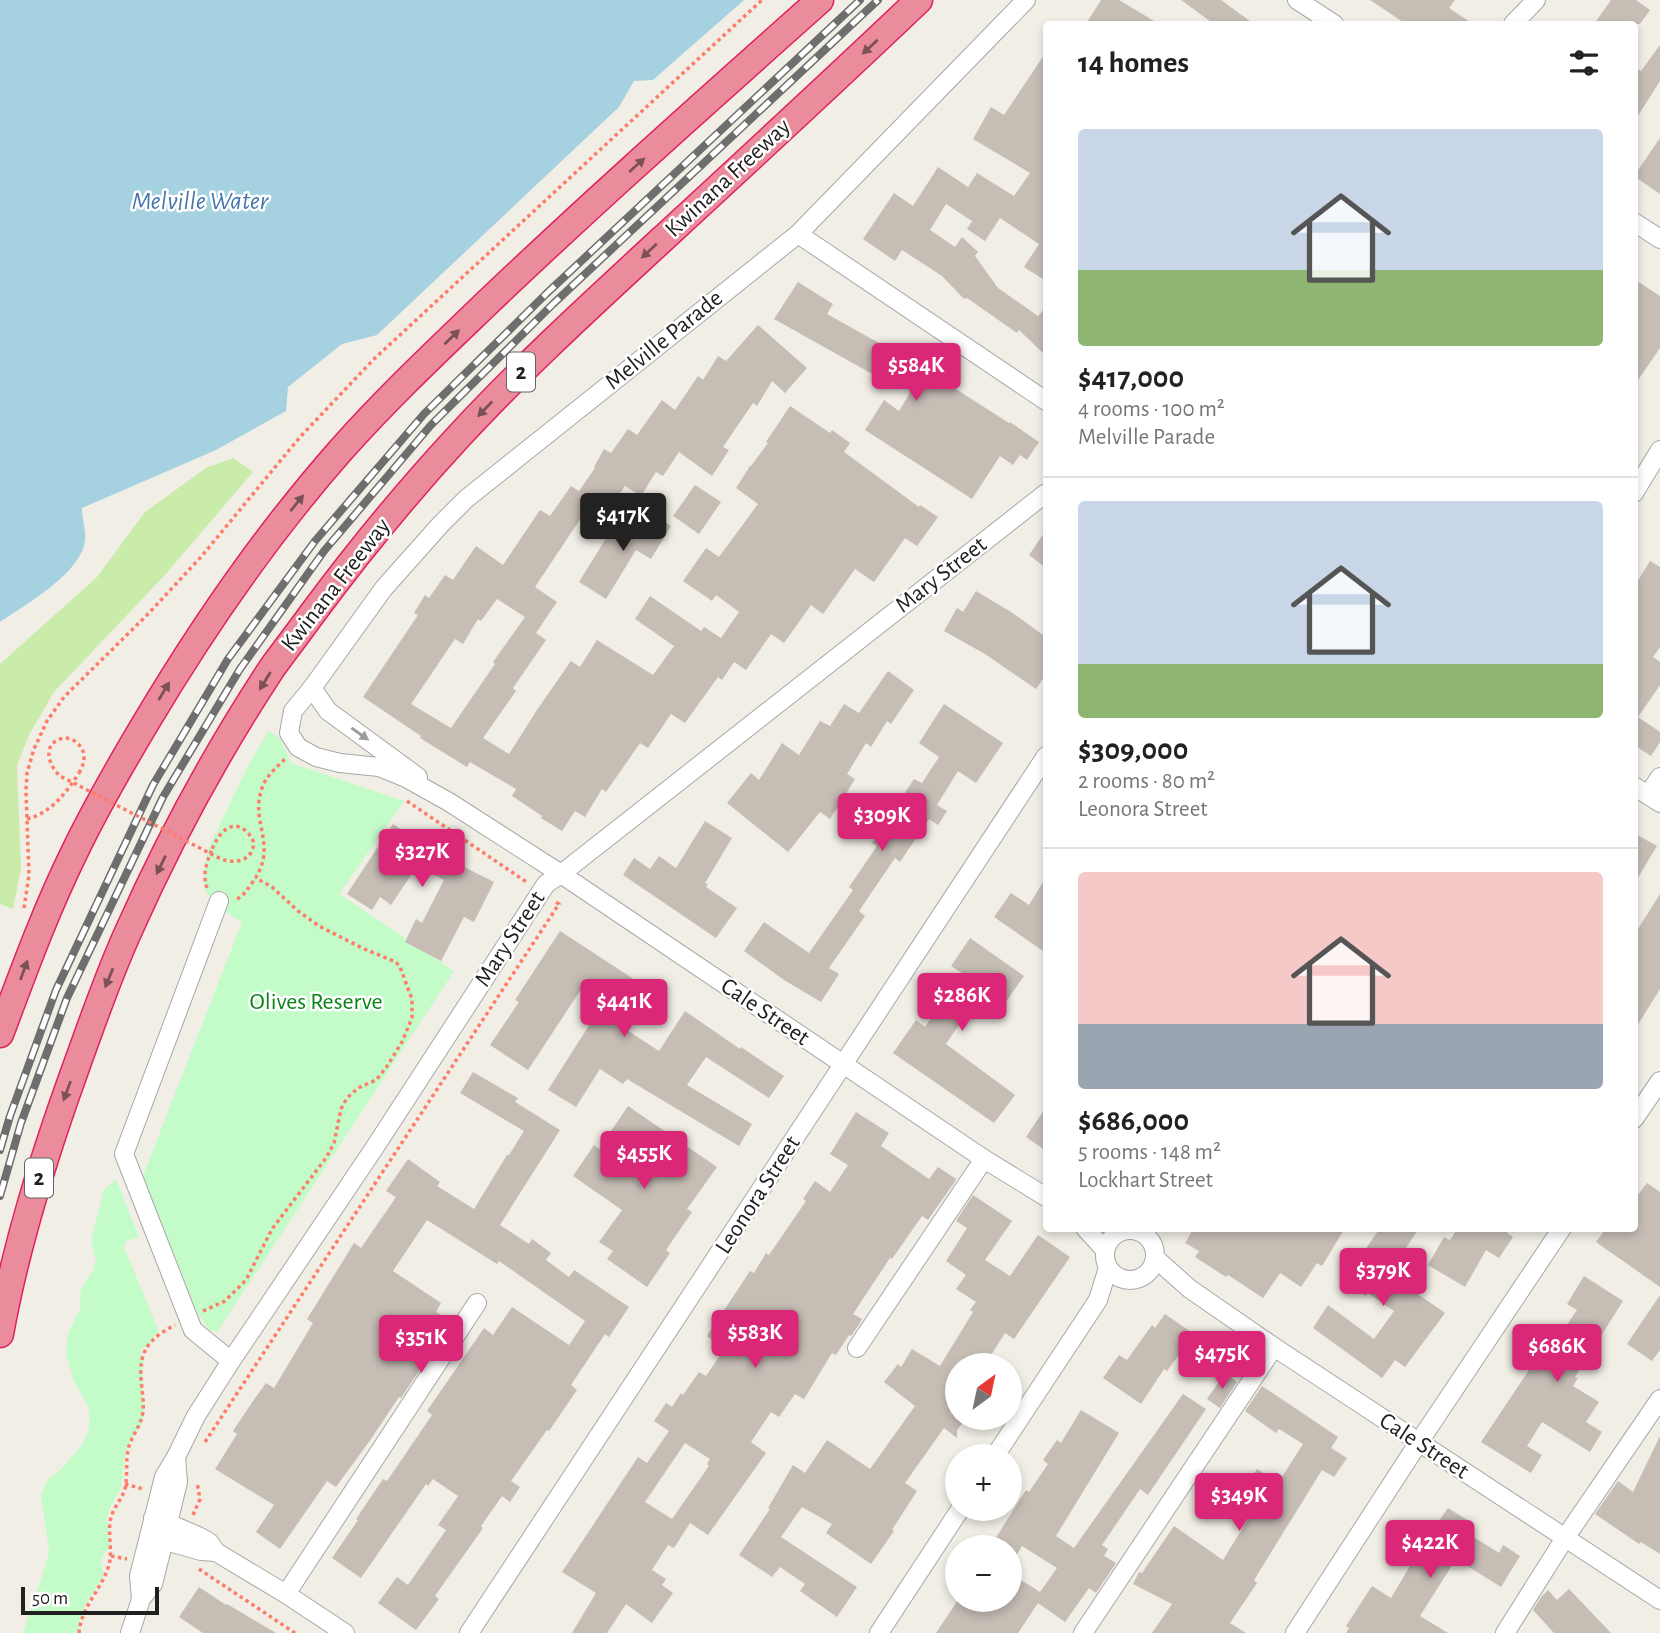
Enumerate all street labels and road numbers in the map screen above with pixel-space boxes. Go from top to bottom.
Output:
street label: Kwinana Freeway [661,114,795,242]
street label: Melville Parade [601,286,727,394]
road number: 2 [507,352,535,392]
street label: Kwinana Freeway [277,514,395,656]
street label: Mary Street [891,532,991,618]
street label: Mary Street [470,887,550,991]
street label: Cale Street [716,974,814,1050]
street label: Leonora Street [711,1131,805,1258]
road number: 2 [25,1158,53,1198]
street label: Cale Street [1375,1408,1473,1484]

